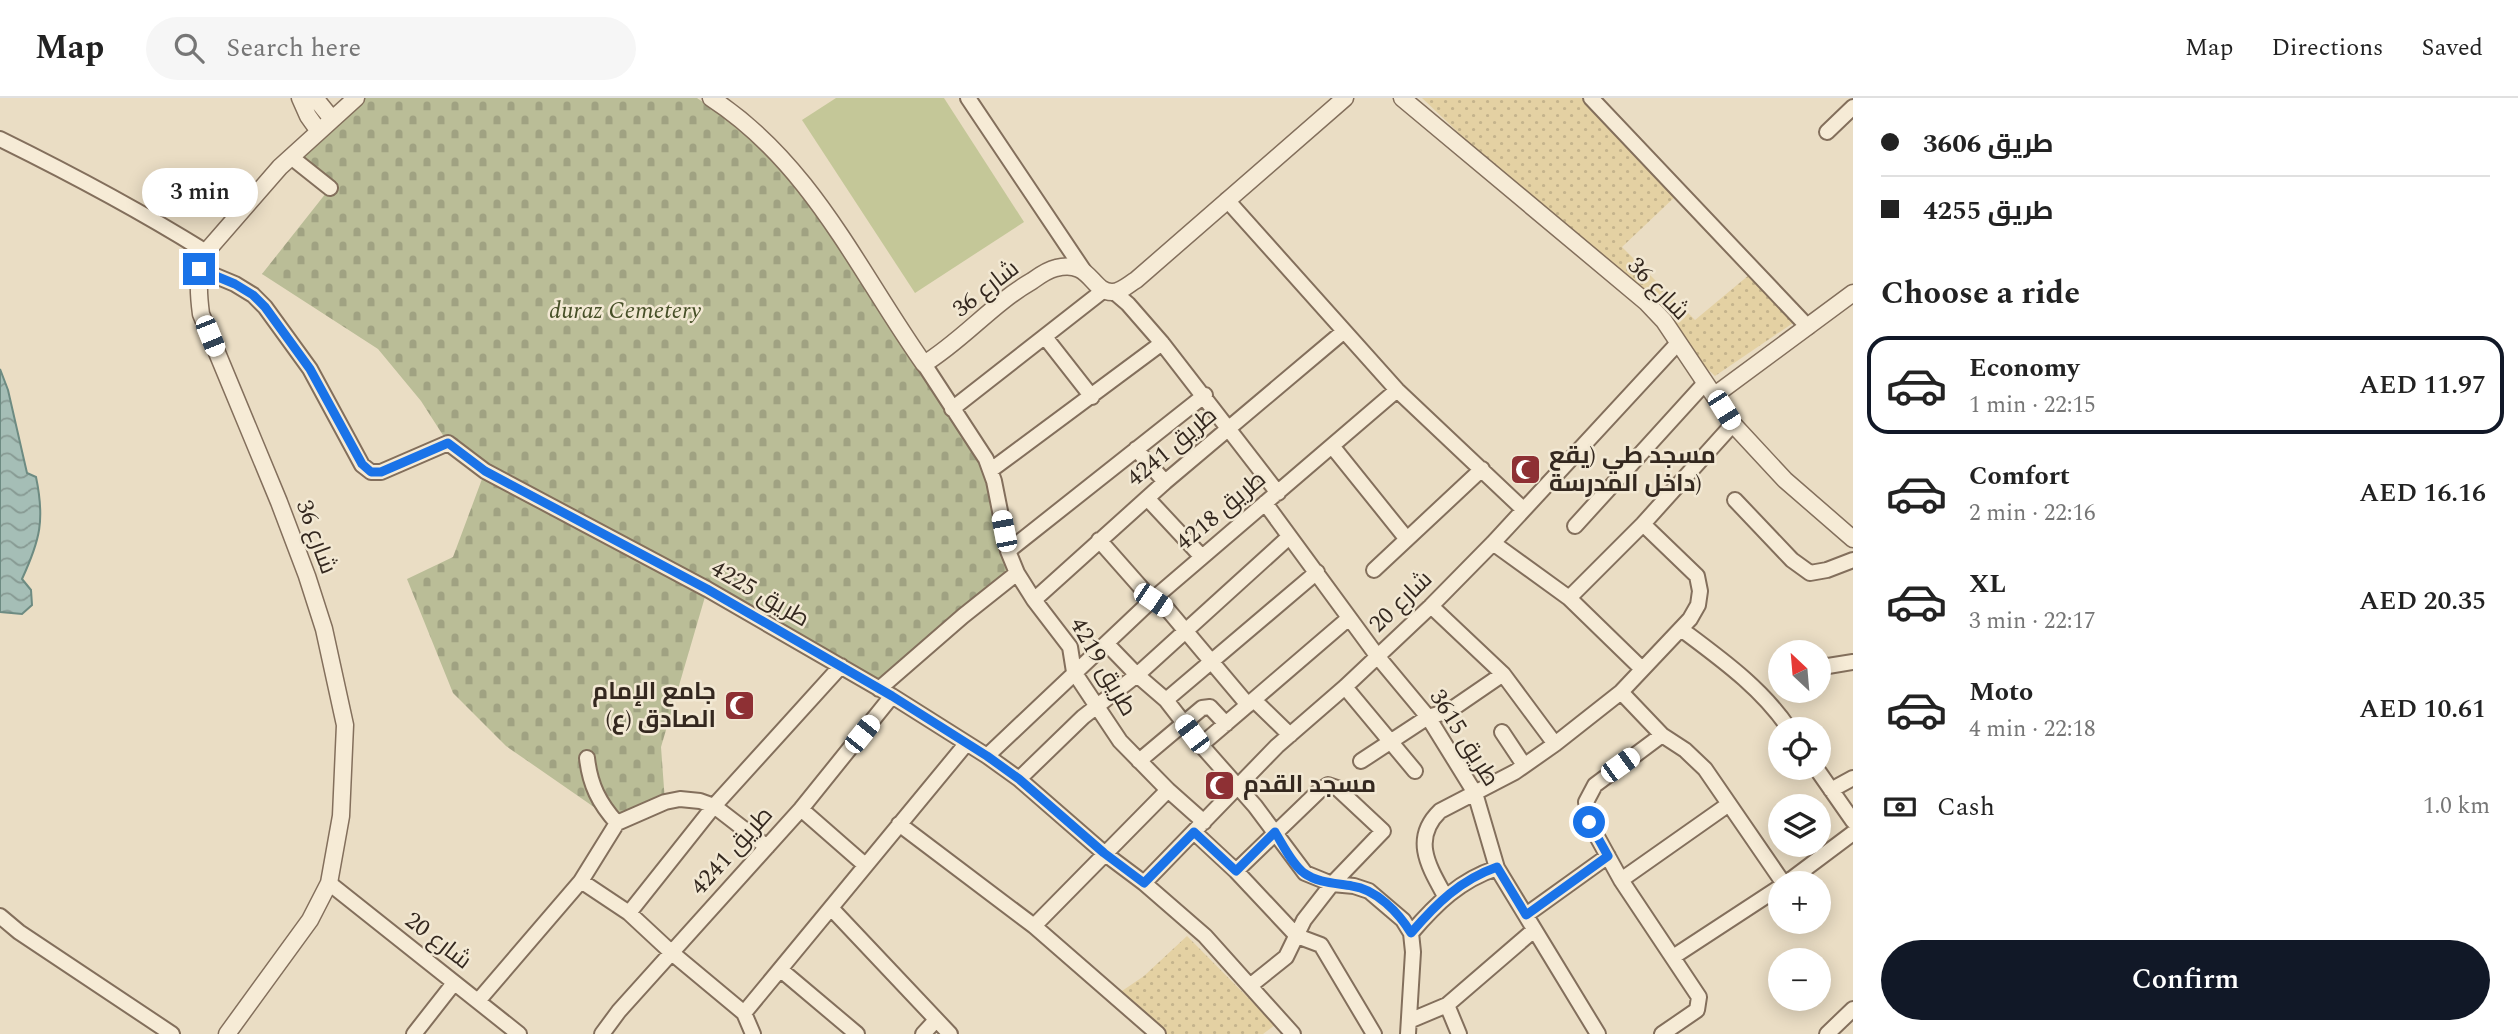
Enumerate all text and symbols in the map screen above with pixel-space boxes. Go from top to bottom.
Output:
search box [146,17,636,80]
text: Map [35,23,104,73]
text: Search here [226,28,361,68]
icon: search [170,29,208,67]
text: Map [2185,30,2233,66]
text: Directions [2271,30,2383,66]
text: Saved [2421,30,2483,66]
text: طريق 3606 [1923,124,2054,164]
callout: 3 min [141,167,257,216]
text: 3 min [170,175,230,210]
text: طريق 4255 [1923,191,2054,231]
street label: شارع 36 [1618,249,1698,329]
street label: شارع 36 [945,251,1027,327]
route end [183,253,215,285]
text: Choose a ride [1881,269,2080,318]
park label: duraz Cemetery [549,293,702,329]
car [193,313,228,359]
text: Economy [1969,348,2079,388]
icon: car [1885,354,1948,417]
text: AED 11.97 [2359,365,2486,405]
car [1704,387,1745,433]
text: 1 min · 22:15 [1969,388,2096,423]
street label: طريق 4241 [1119,398,1225,496]
place label: مسجد طي (يقع داخل المدرسة) [1549,438,1716,502]
mosque icon: مسجد طي (يقع داخل المدرسة) [1509,453,1543,487]
text: Comfort [1969,456,2070,496]
street label: طريق 4218 [1168,462,1274,560]
icon: car [1885,462,1948,525]
text: AED 16.16 [2359,473,2486,513]
street label: شارع 36 [286,495,346,579]
text: 2 min · 22:16 [1969,496,2096,531]
car [990,508,1019,554]
street label: طريق 4225 [704,551,816,637]
street label: شارع 20 [1361,562,1441,642]
text: XL [1969,564,2006,604]
icon: car [1885,570,1948,633]
car [1130,580,1177,620]
text: AED 20.35 [2359,581,2486,621]
text: 3 min · 22:17 [1969,604,2096,639]
street label: طريق 4219 [1060,611,1146,723]
north arrow [1768,640,1830,704]
map controls [1768,640,1831,1011]
text: Moto [1969,672,2033,712]
place label: جامع الإمام الصادق (ع) [592,674,716,738]
icon: car [1885,678,1948,741]
street label: طريق 3615 [1420,682,1508,794]
mosque icon: جامع الإمام الصادق (ع) [722,689,756,723]
text: AED 10.61 [2359,689,2486,729]
car [841,711,884,757]
car [1171,711,1214,757]
text: 4 min · 22:18 [1969,712,2096,747]
button: locate [1768,717,1831,780]
car [1597,744,1644,786]
place label: مسجد القدم [1243,767,1376,803]
mosque icon: مسجد القدم [1203,768,1237,802]
text: Cash [1937,787,1995,827]
icon: cash [1881,788,1919,826]
text: 1.0 km [2423,789,2490,824]
button: layers [1768,794,1831,857]
street label: طريق 4241 [682,799,782,903]
route start [1573,806,1605,838]
button: + [1768,871,1831,934]
street label: شارع 20 [397,903,479,979]
button: Confirm [1881,940,2490,1020]
button: − [1768,948,1831,1011]

